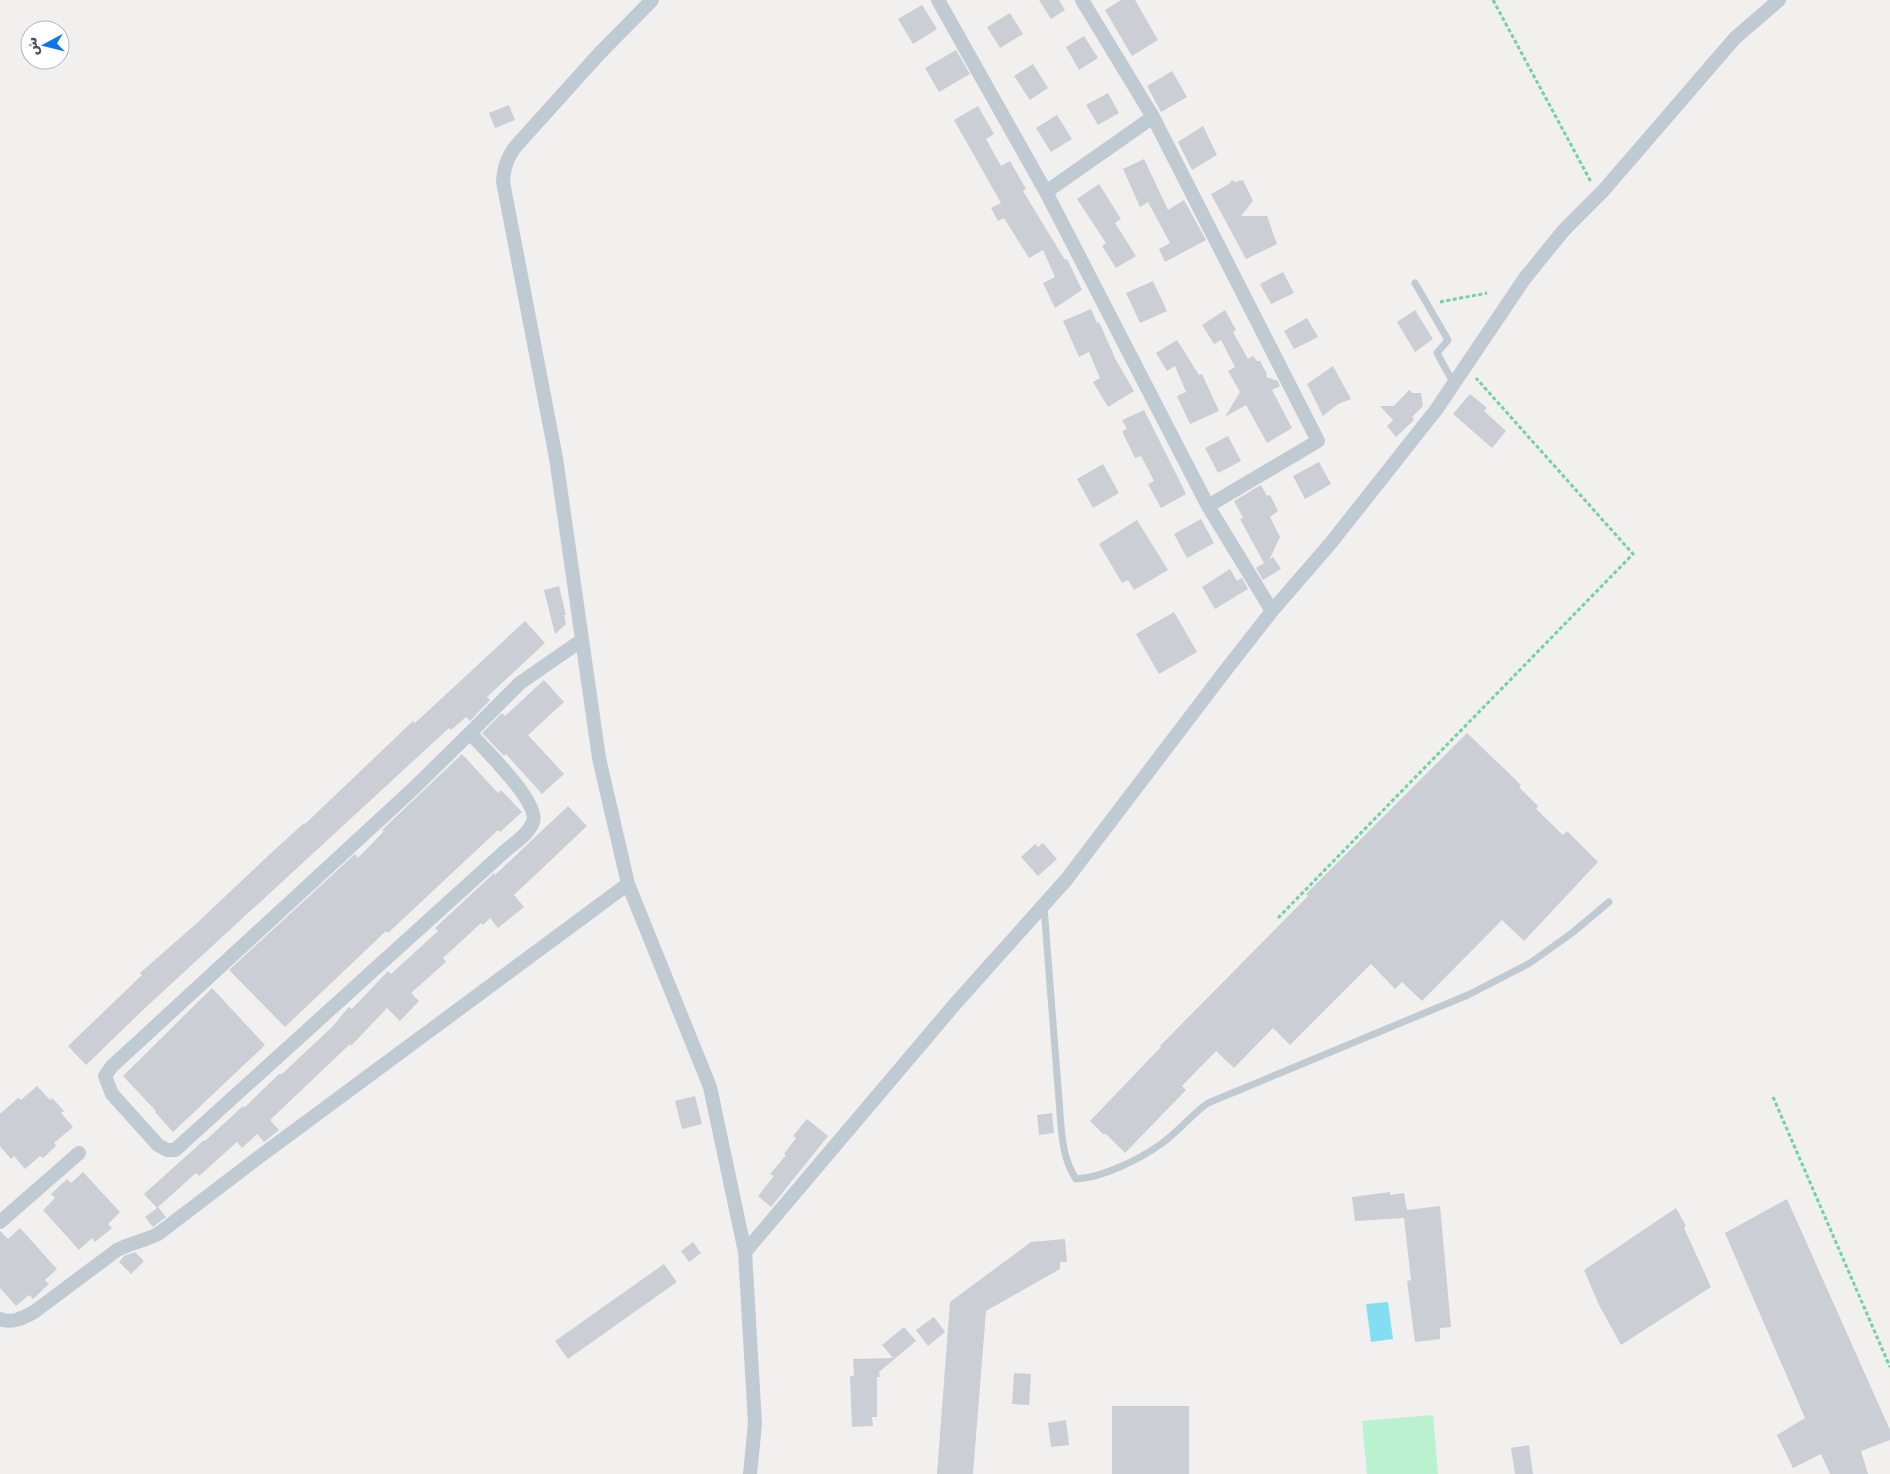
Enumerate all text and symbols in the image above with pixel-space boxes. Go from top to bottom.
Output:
north arrow [20,20,70,70]
text: ش [23,36,41,57]

